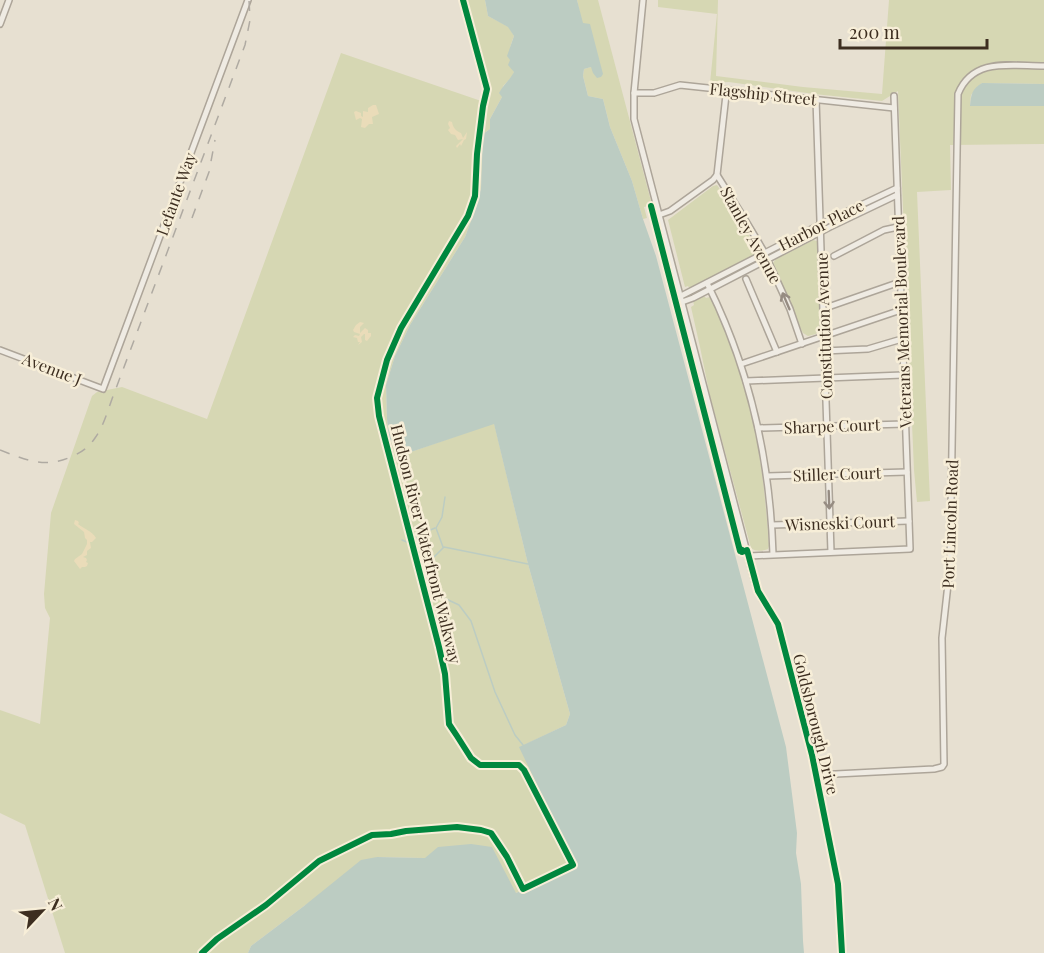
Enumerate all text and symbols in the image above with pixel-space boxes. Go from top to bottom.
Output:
scale bar [840,12,987,50]
text: 200 m [849,20,900,44]
street label: Flagship Street [709,77,818,110]
street label: Lefante Way [151,149,200,238]
street label: Stanley Avenue [716,182,787,287]
street label: Harbor Place [775,194,867,255]
street label: Veterans Memorial Boulevard [887,216,916,429]
street label: Constitution Avenue [810,252,837,400]
one-way arrow [780,293,791,311]
street label: Avenue J [19,347,85,389]
street label: Sharpe Court [783,413,881,438]
street label: Hudson River Waterfront Walkway [387,422,466,666]
street label: Port Lincoln Road [937,459,962,589]
street label: Stiller Court [792,461,882,486]
one-way arrow [824,489,835,509]
street label: Wisneski Court [784,510,896,535]
street label: Goldsborough Drive [789,651,844,796]
north arrow [12,881,72,941]
text: N [44,894,68,914]

